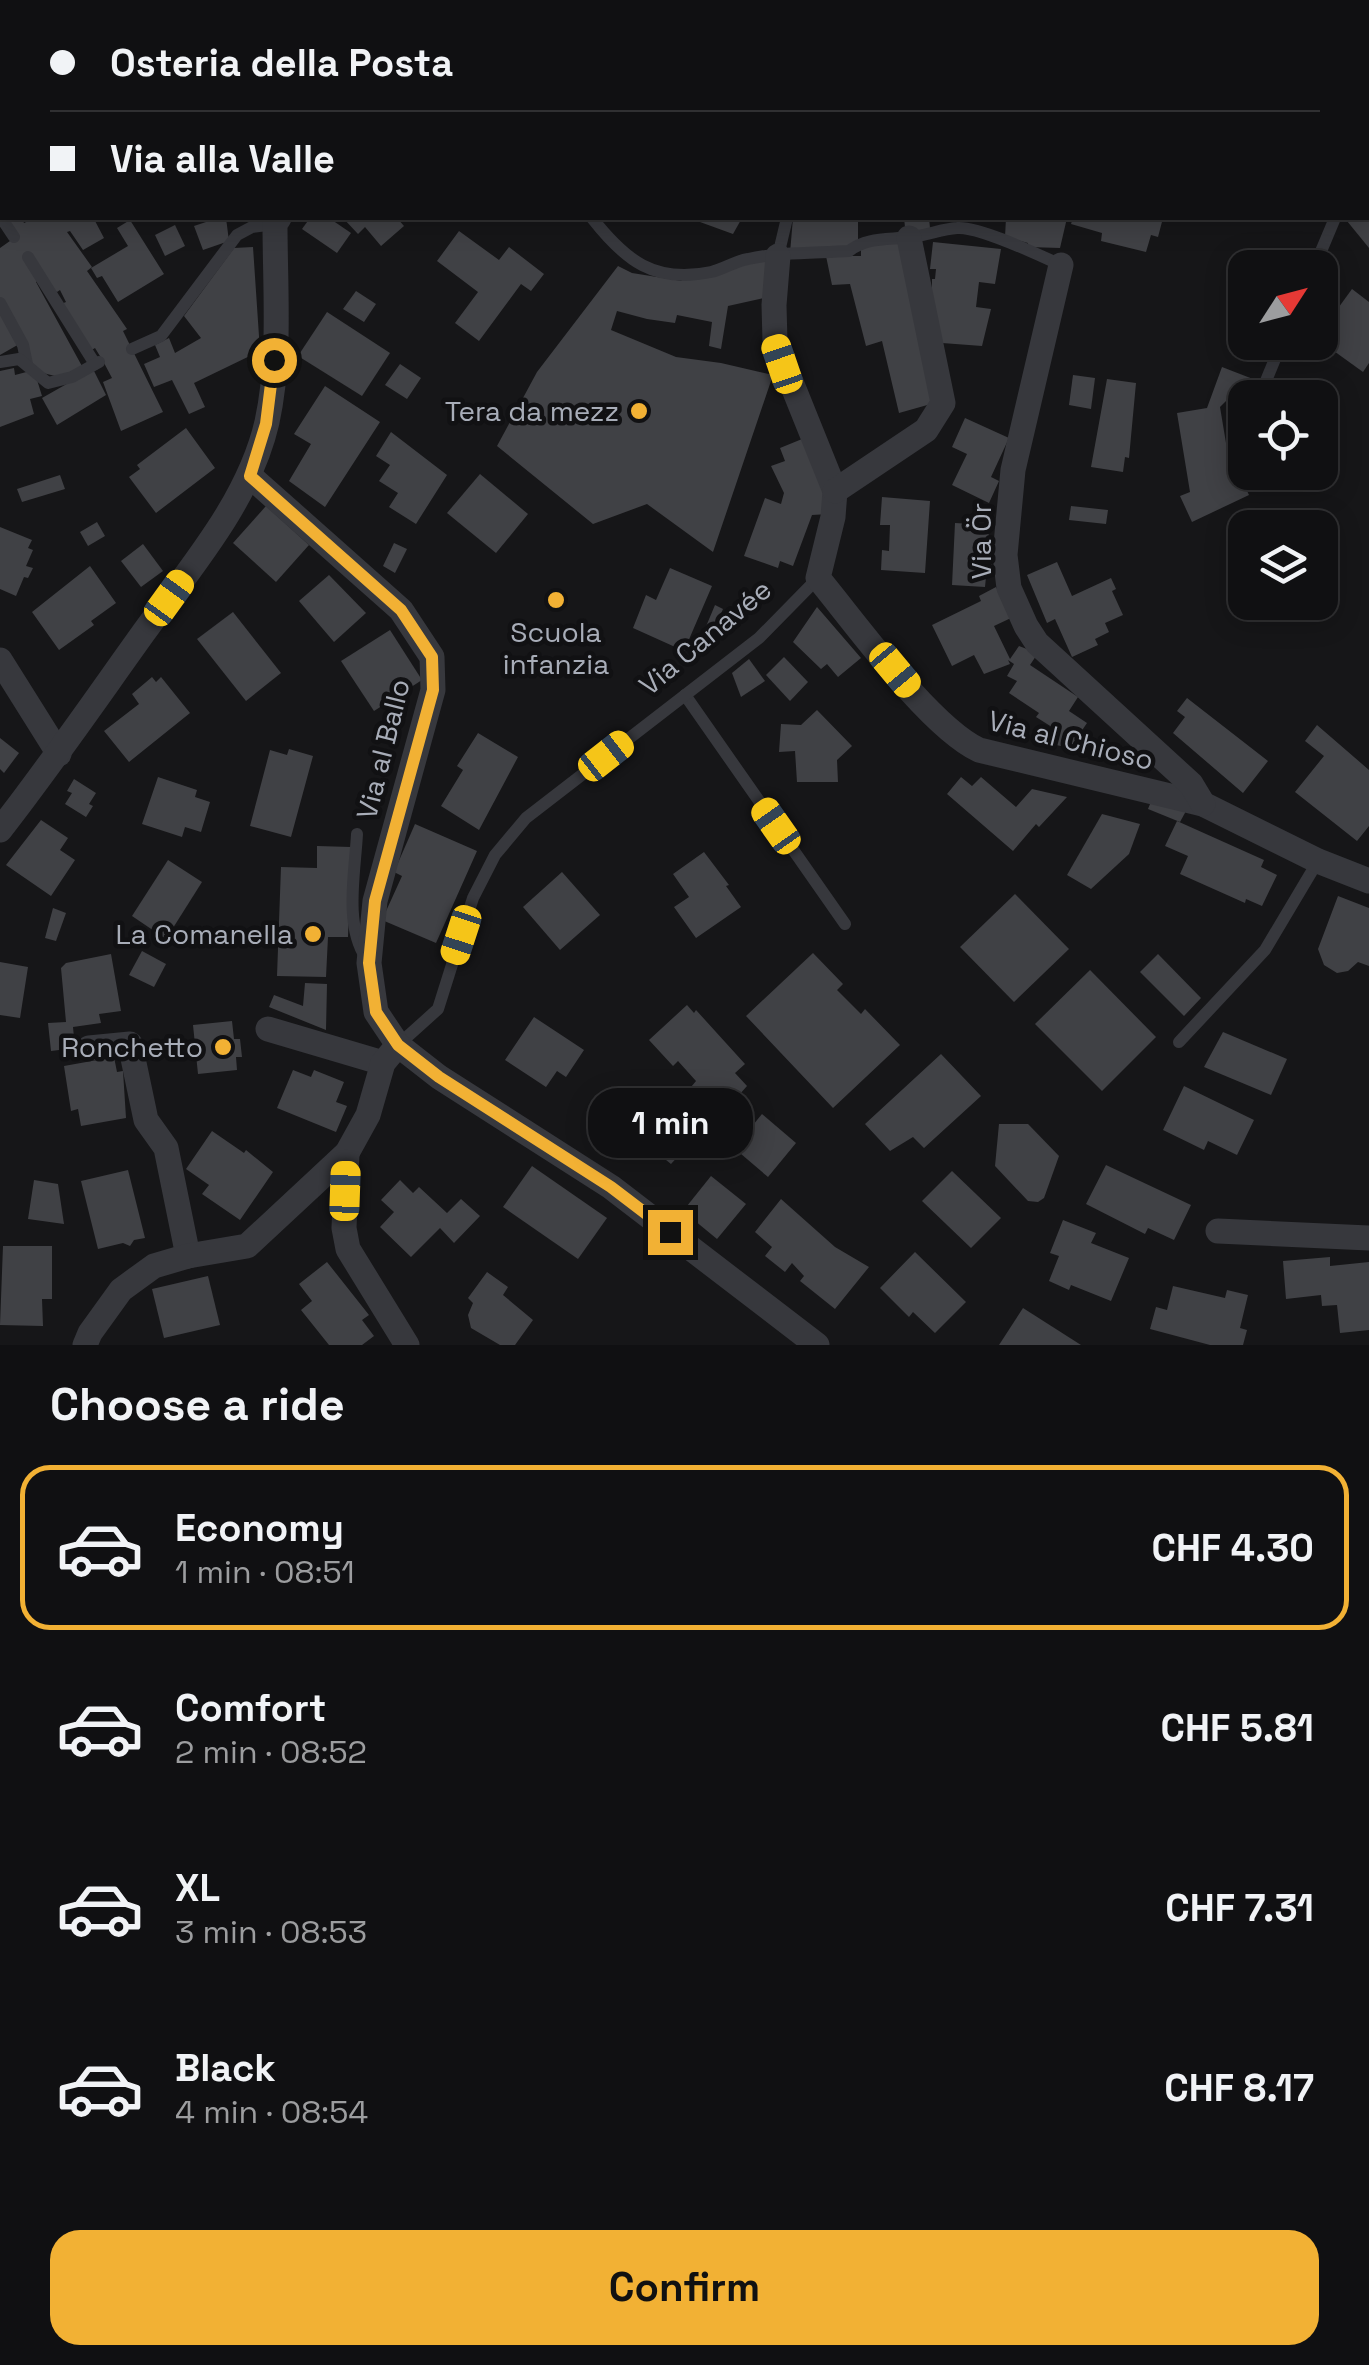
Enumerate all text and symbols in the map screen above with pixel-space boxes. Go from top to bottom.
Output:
text: Osteria della Posta [110,39,453,87]
text: Via alla Valle [110,135,335,183]
north arrow [1228,250,1338,360]
map controls [1228,250,1338,620]
car [758,331,806,397]
route start [252,338,297,383]
button: locate [1228,380,1338,490]
place label: Tera da mezz [445,393,619,429]
marker: Tera da mezz [628,400,650,422]
street label: Via Ör [963,503,999,579]
button: layers [1228,510,1338,620]
car [139,565,199,631]
street label: Via Canavée [631,571,779,703]
marker: Scuola infanzia [545,589,567,611]
place label: Scuola infanzia [503,614,609,682]
car [864,637,926,703]
street label: Via al Ballo [348,675,418,823]
street label: Via al Chioso [985,702,1157,778]
car [573,726,639,786]
car [747,793,805,859]
car [437,902,485,968]
place label: La Comanella [115,916,293,952]
marker: La Comanella [302,923,324,945]
place label: Ronchetto [61,1029,203,1065]
marker: Ronchetto [212,1036,234,1058]
callout: 1 min [588,1087,752,1157]
text: 1 min [631,1103,710,1143]
car [329,1160,361,1222]
route end [648,1210,693,1255]
text: Choose a ride [50,1376,345,1433]
icon: car [55,1503,145,1593]
text: Economy [175,1504,344,1552]
text: CHF 4.30 [1151,1524,1314,1572]
text: 1 min · 08:51 [175,1552,355,1592]
icon: car [55,1683,145,1773]
text: Comfort [175,1684,326,1732]
text: CHF 5.81 [1161,1704,1314,1752]
text: 2 min · 08:52 [175,1732,367,1772]
icon: car [55,1863,145,1953]
text: XL [175,1864,220,1912]
text: CHF 7.31 [1165,1884,1314,1932]
text: 3 min · 08:53 [175,1912,367,1952]
icon: car [55,2043,145,2133]
text: Black [175,2044,276,2092]
text: CHF 8.17 [1164,2064,1314,2112]
text: 4 min · 08:54 [175,2092,368,2132]
button: Confirm [50,2230,1319,2345]

